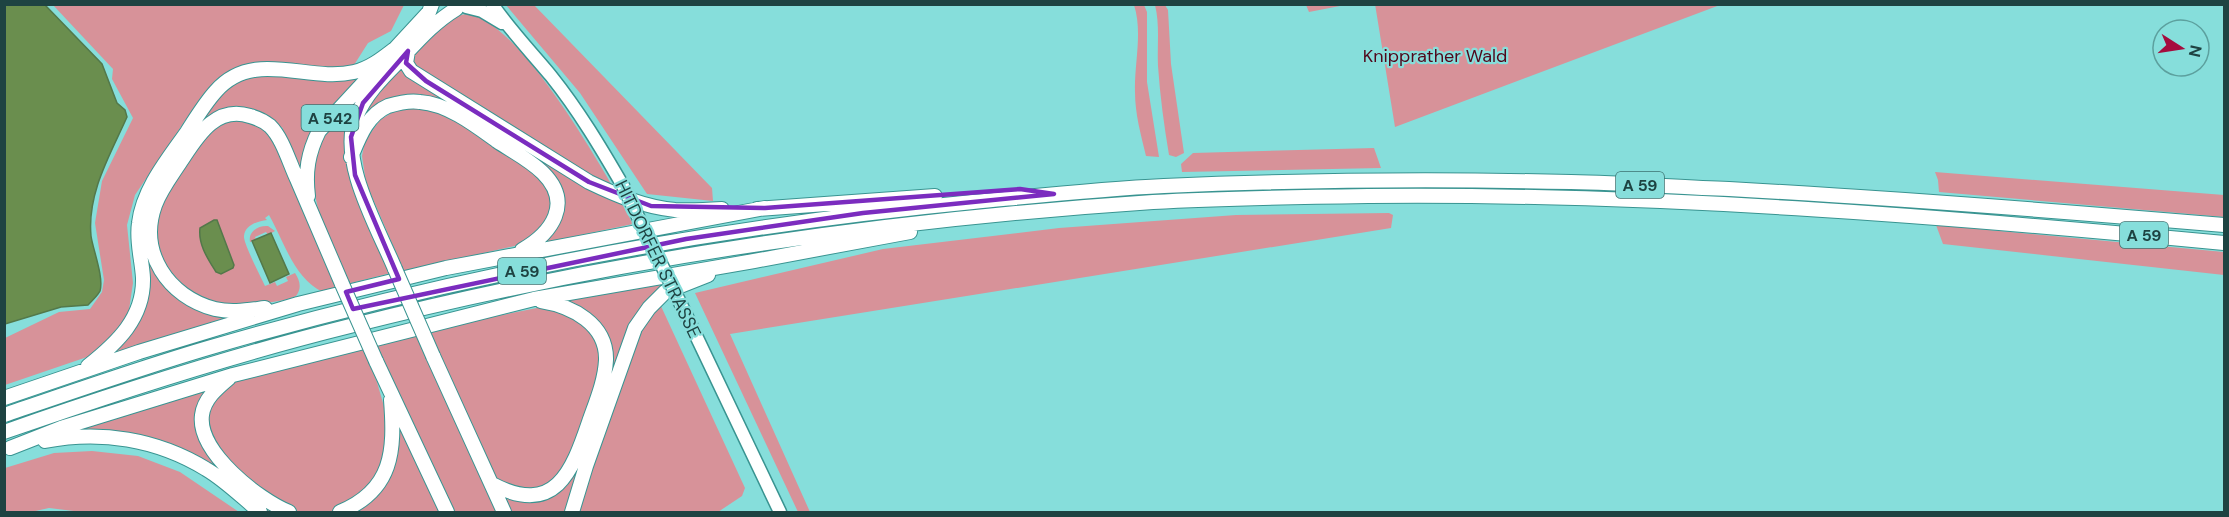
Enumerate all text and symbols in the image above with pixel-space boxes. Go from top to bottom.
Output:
north arrow [2151,18,2211,78]
text: N [2184,43,2207,59]
park label: Knipprather Wald [1363,44,1507,68]
road number: A 542 [302,105,358,131]
road number: A 59 [1616,172,1664,198]
street label: HITDORFER STRASSE [609,176,707,342]
road number: A 59 [2120,222,2168,248]
road number: A 59 [498,258,546,284]

